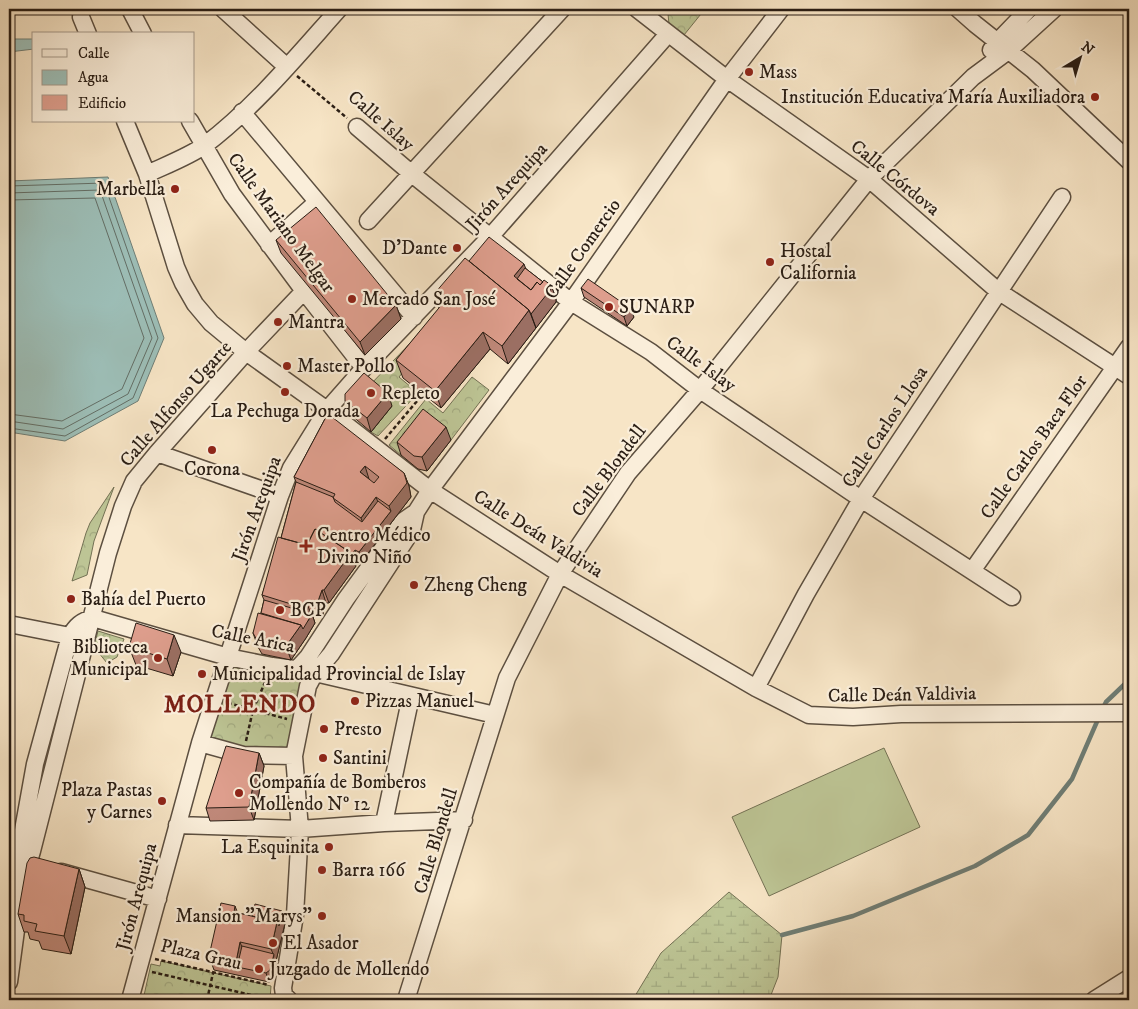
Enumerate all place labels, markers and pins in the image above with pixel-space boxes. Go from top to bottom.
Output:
place label: Mass [759,61,797,84]
marker: Mass [743,66,755,78]
place label: Institución Educativa María Auxiliadora [781,86,1085,109]
marker: Institución Educativa María Auxiliadora [1089,91,1101,103]
place label: Marbella [96,178,165,201]
marker: Marbella [169,183,181,195]
place label: D'Dante [382,237,447,260]
place label: Hostal California [780,240,856,285]
marker: D'Dante [451,242,463,254]
marker: Hostal California [764,256,776,268]
place label: Mercado San José [362,288,496,311]
marker: Mercado San José [346,293,358,305]
place label: SUNARP [619,296,695,319]
marker: SUNARP [603,301,615,313]
place label: Mantra [288,311,345,334]
marker: Mantra [272,316,284,328]
place label: Master Pollo [297,355,394,378]
marker: Master Pollo [281,360,293,372]
place label: Repleto [381,382,440,405]
marker: La Pechuga Dorada [279,386,291,398]
marker: Repleto [365,387,377,399]
place label: La Pechuga Dorada [210,400,360,423]
marker: Corona [206,444,218,456]
place label: Corona [184,458,240,481]
place label: Centro Médico Divino Niño [317,524,431,569]
marker: Centro Médico Divino Niño [299,539,313,553]
place label: Zheng Cheng [424,574,528,597]
marker: Zheng Cheng [408,579,420,591]
place label: Bahía del Puerto [81,588,206,611]
marker: Bahía del Puerto [65,593,77,605]
place label: BCP [290,599,326,622]
marker: BCP [274,604,286,616]
place label: Biblioteca Municipal [71,636,148,681]
marker: Biblioteca Municipal [152,652,164,664]
place label: Municipalidad Provincial de Islay [212,663,466,686]
marker: Municipalidad Provincial de Islay [196,668,208,680]
place label: Pizzas Manuel [365,690,474,713]
marker: Pizzas Manuel [349,695,361,707]
place label: Presto [334,718,382,741]
marker: Presto [318,723,330,735]
place label: Santini [333,747,387,770]
marker: Santini [317,752,329,764]
place label: Compañía de Bomberos Mollendo Nº 12 [249,771,426,816]
place label: Plaza Pastas y Carnes [61,779,152,824]
marker: Compañía de Bomberos Mollendo Nº 12 [233,787,245,799]
marker: Plaza Pastas y Carnes [156,795,168,807]
place label: La Esquinita [221,836,319,860]
marker: La Esquinita [323,841,335,853]
place label: Barra 166 [332,859,406,882]
marker: Barra 166 [316,864,328,876]
place label: Mansion "Marys" [175,905,312,928]
marker: Mansion "Marys" [316,910,328,922]
place label: El Asador [283,932,358,955]
marker: El Asador [267,937,279,949]
place label: Juzgado de Mollendo [267,958,429,981]
marker: Juzgado de Mollendo [253,963,265,975]

